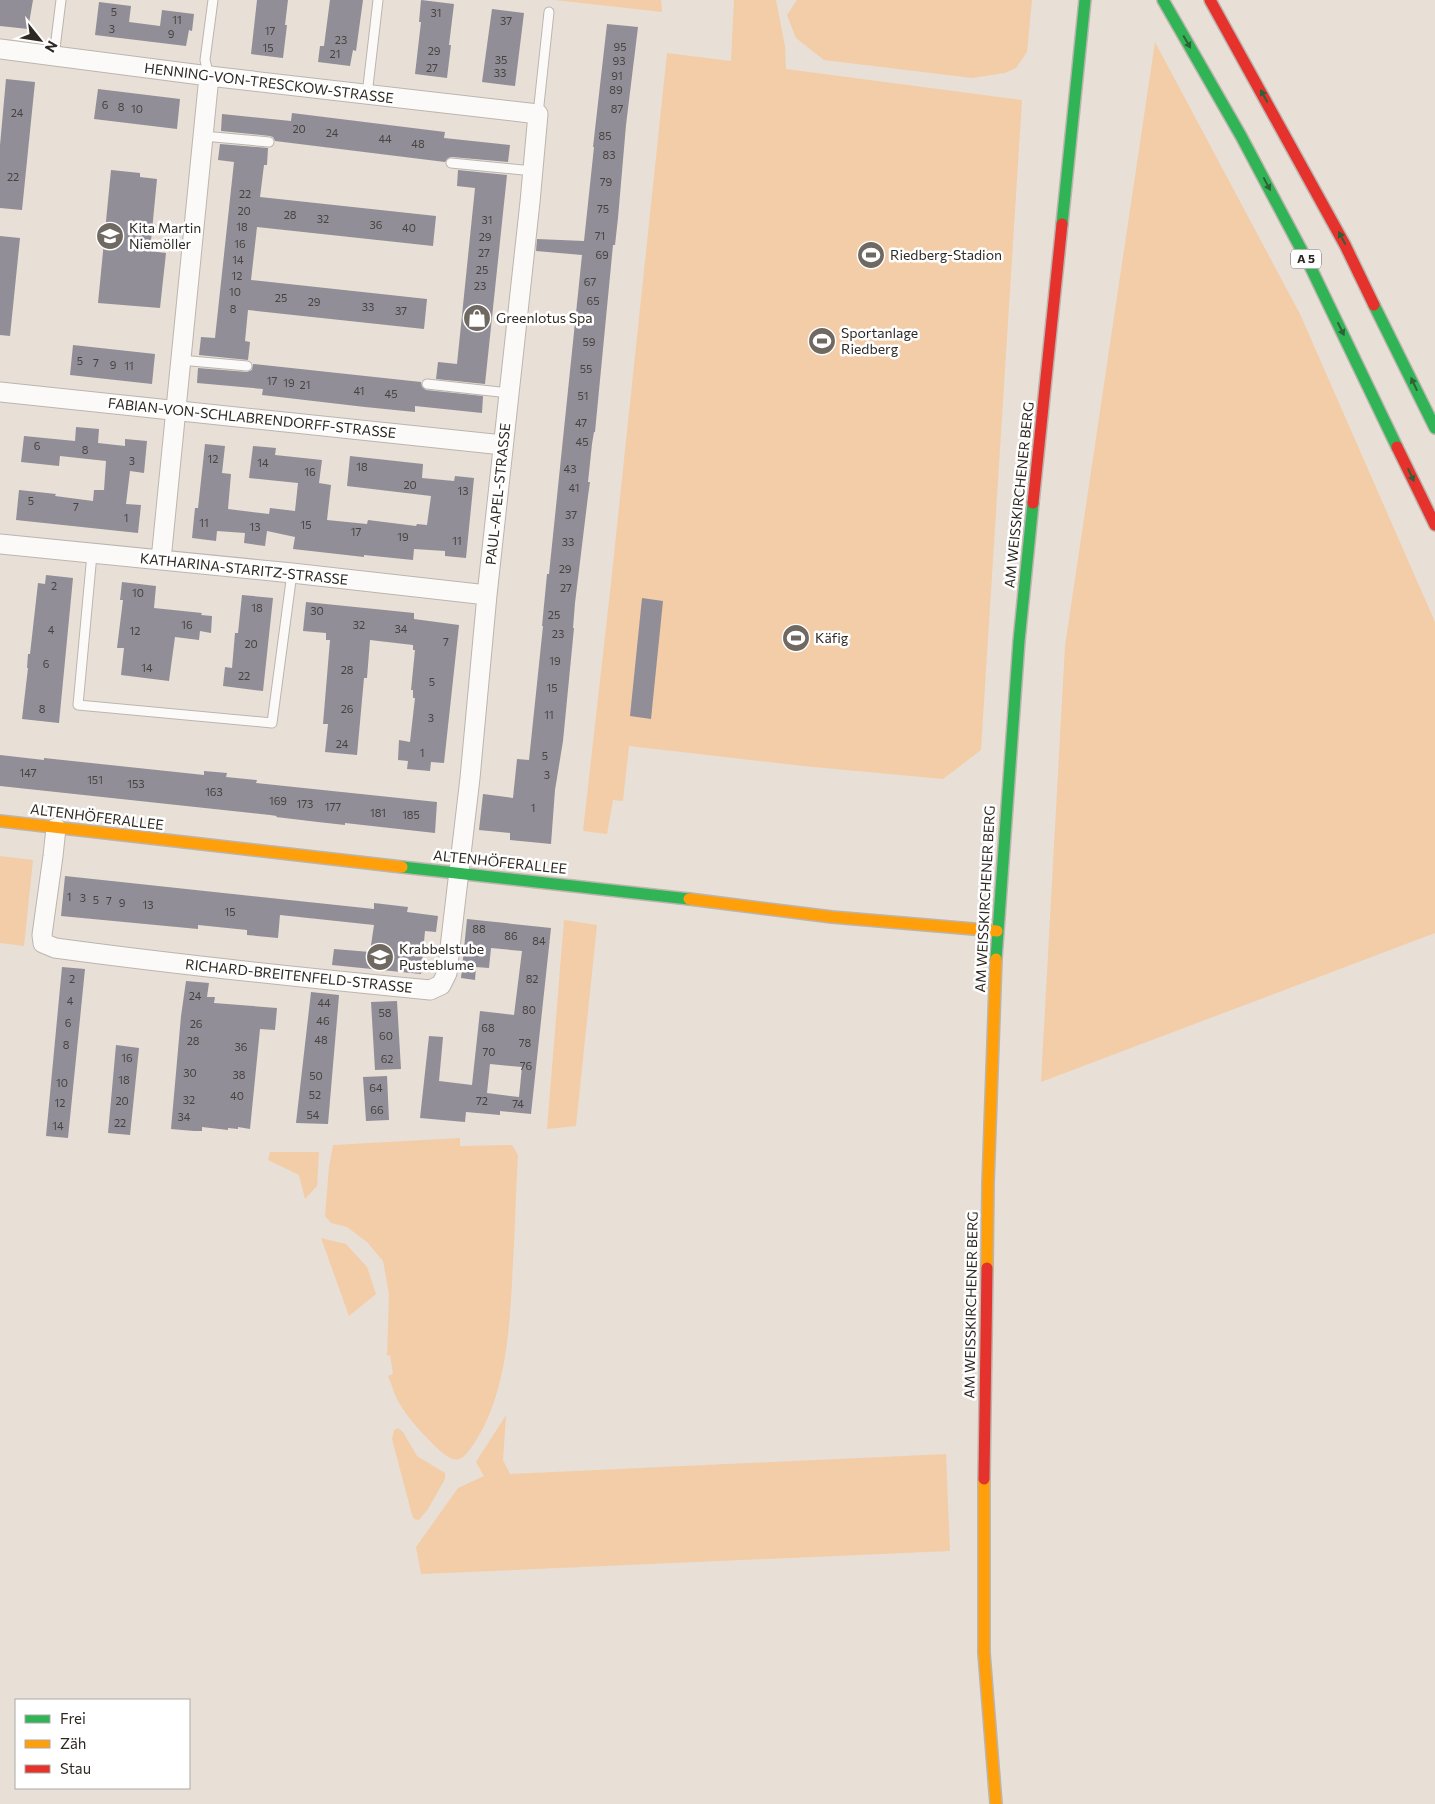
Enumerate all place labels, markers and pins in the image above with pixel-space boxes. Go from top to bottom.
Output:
place label: Kita Martin Niemöller [129,219,201,252]
school or university icon: Kita Martin Niemöller [95,221,125,251]
sports icon: Riedberg-Stadion [856,240,886,270]
place label: Riedberg-Stadion [890,246,1002,263]
shop icon: Greenlotus Spa [462,303,492,333]
place label: Greenlotus Spa [496,309,593,326]
place label: Sportanlage Riedberg [841,324,918,357]
sports icon: Sportanlage Riedberg [807,326,837,356]
sports icon: Käfig [781,623,811,653]
place label: Käfig [815,629,849,646]
place label: Krabbelstube Pusteblume [399,940,484,973]
school or university icon: Krabbelstube Pusteblume [365,942,395,972]

